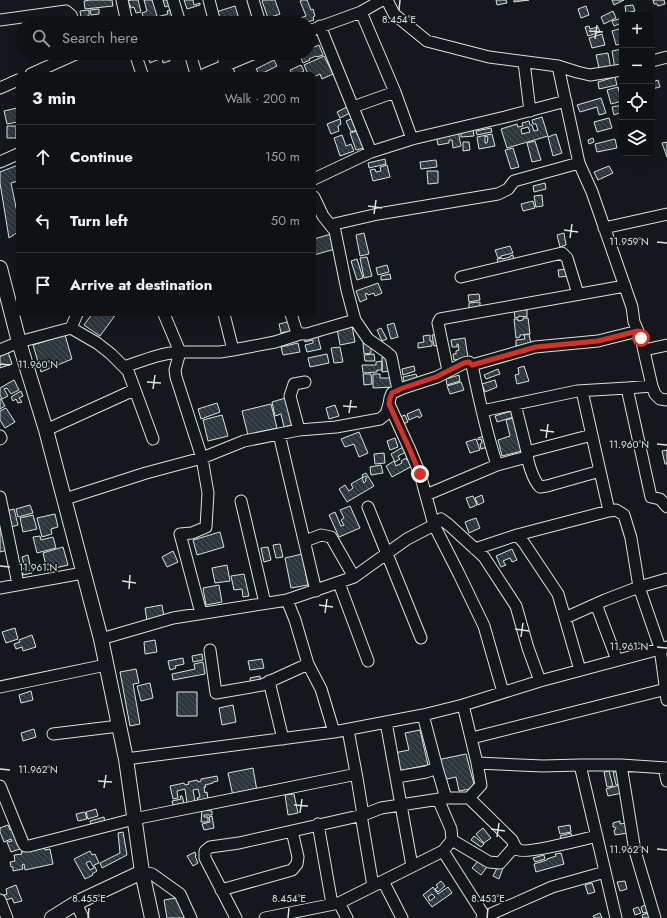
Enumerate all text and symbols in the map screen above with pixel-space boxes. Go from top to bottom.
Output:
text: 8.454°E [382,12,416,27]
map controls [619,12,655,156]
button: + [619,12,655,48]
search box [16,16,316,60]
icon: search [30,27,52,49]
text: Search here [62,27,138,49]
button: − [619,48,655,84]
button: locate [619,84,655,120]
text: 3 min [32,86,76,110]
text: Walk · 200 m [225,89,300,108]
button: layers [619,120,655,156]
icon: ahead [32,146,54,168]
text: Continue [70,146,133,168]
text: 150 m [265,147,300,166]
icon: left [32,210,54,232]
text: Turn left [70,210,128,232]
text: 50 m [271,211,300,230]
text: 11.959°N [609,234,649,249]
icon: arrive [32,274,54,296]
text: Arrive at destination [70,274,212,296]
route start [632,329,650,347]
text: 11.960°N [18,357,58,372]
text: 11.960°N [609,437,649,452]
route end [411,465,429,483]
text: 11.961°N [19,560,57,575]
text: 11.961°N [610,639,648,654]
text: 11.962°N [18,762,58,777]
text: 11.962°N [609,842,649,857]
text: 8.455°E [72,891,106,906]
text: 8.454°E [272,891,306,906]
text: 8.453°E [471,891,505,906]

